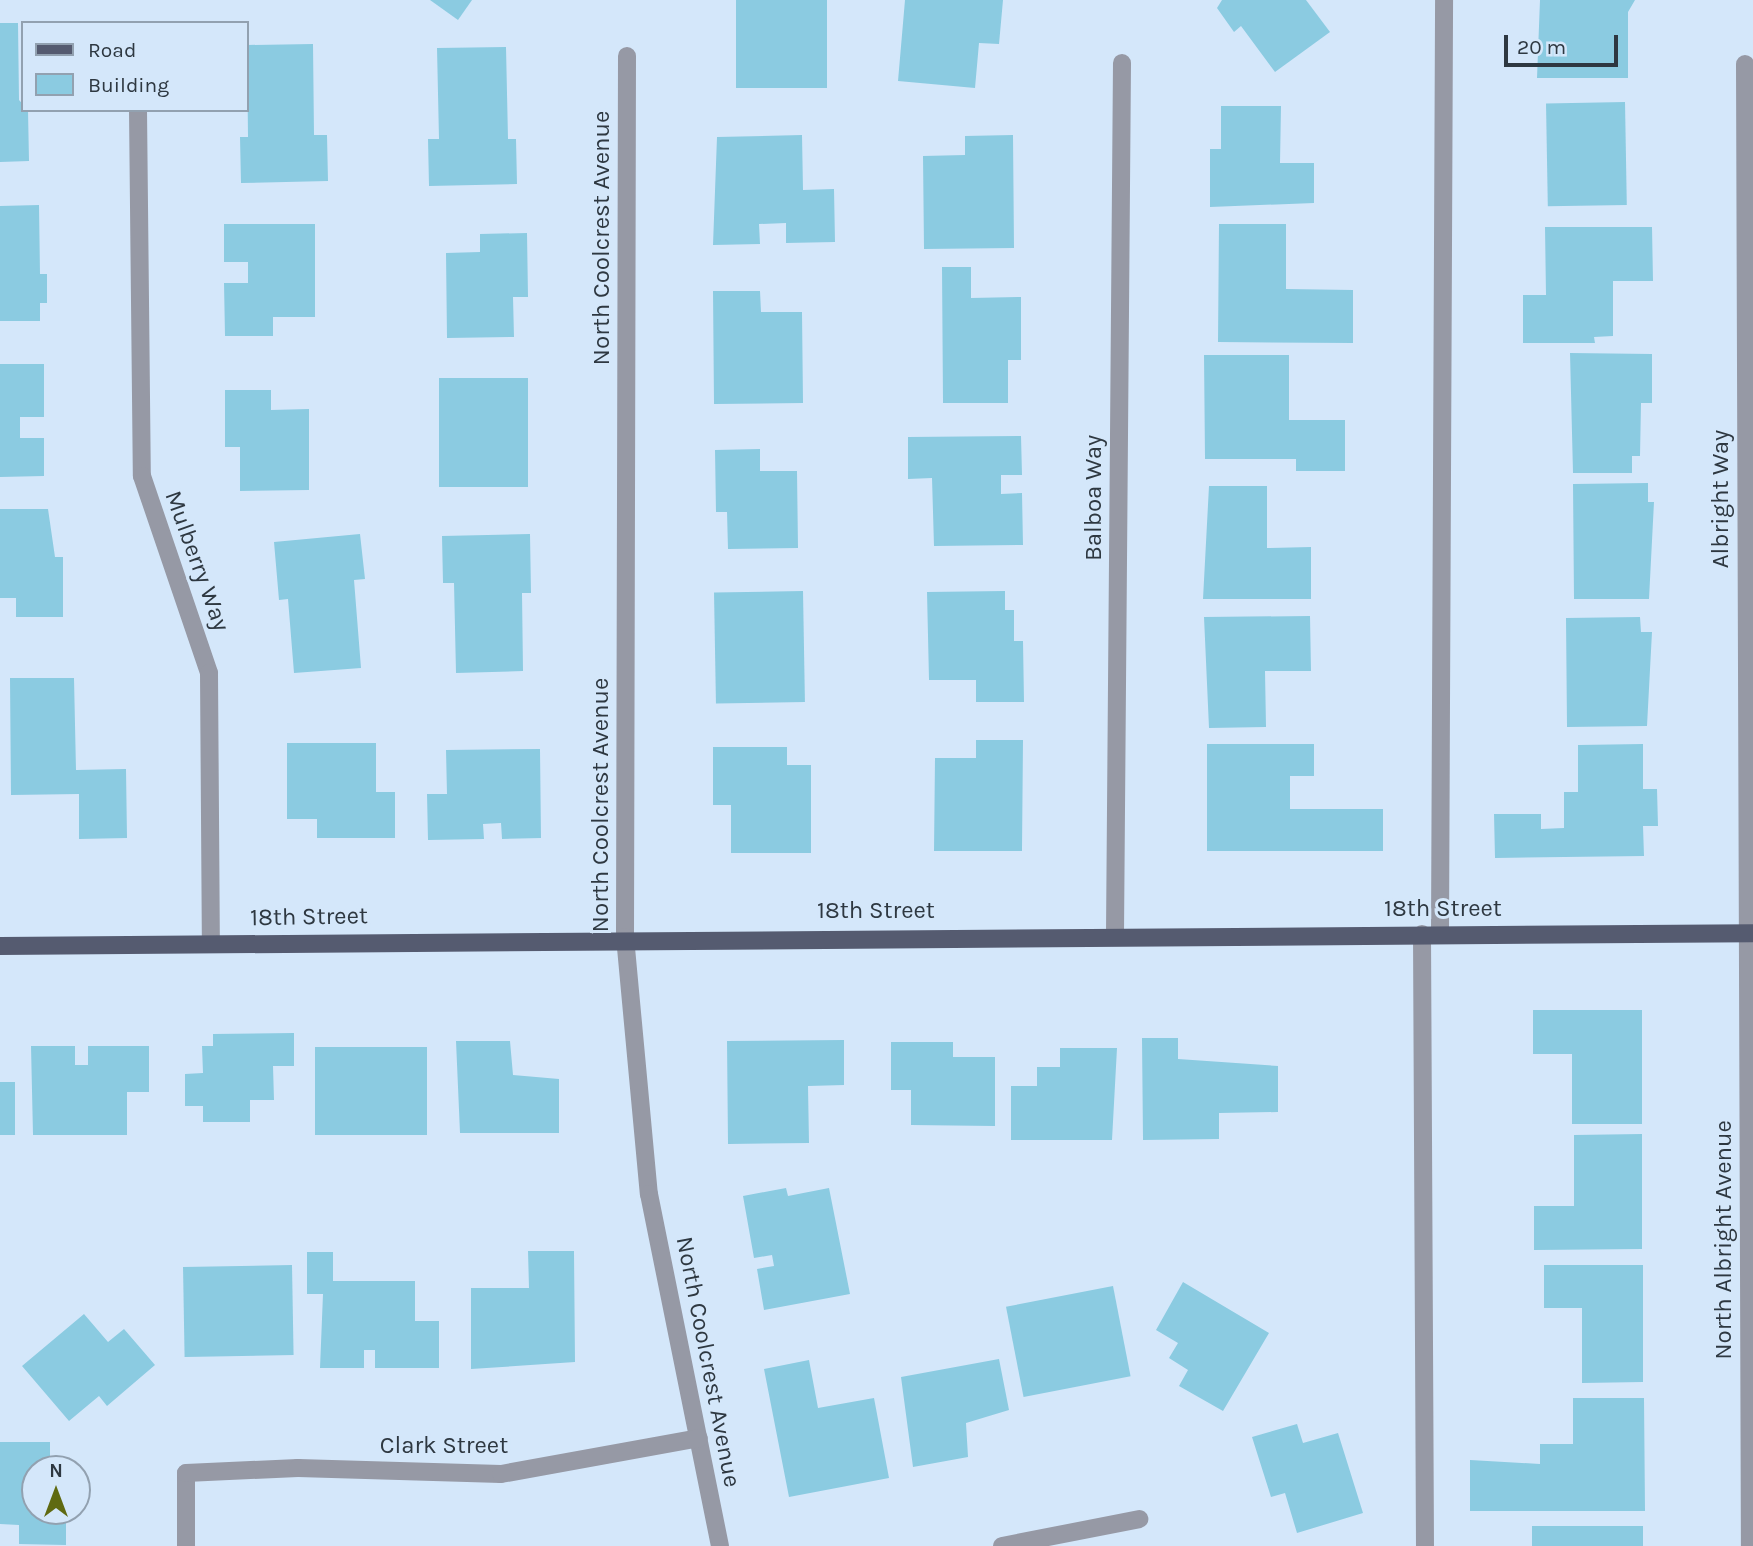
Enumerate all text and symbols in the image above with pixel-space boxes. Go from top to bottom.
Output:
legend [21,21,248,112]
scale bar [1508,21,1622,65]
text: 20 m [1517,35,1566,59]
text: Road [88,38,136,62]
text: Building [88,73,169,97]
street label: North Coolcrest Avenue [588,111,616,365]
street label: Albright Way [1707,430,1735,568]
street label: Balboa Way [1080,435,1108,561]
street label: Mulberry Way [158,487,236,635]
street label: North Coolcrest Avenue [587,678,615,932]
street label: 18th Street [1384,895,1502,923]
street label: 18th Street [817,897,935,925]
street label: 18th Street [250,902,368,932]
street label: North Albright Avenue [1710,1120,1738,1360]
street label: North Coolcrest Avenue [670,1234,746,1490]
street label: Clark Street [380,1432,508,1460]
north arrow [21,1455,91,1525]
text: N [49,1460,63,1482]

